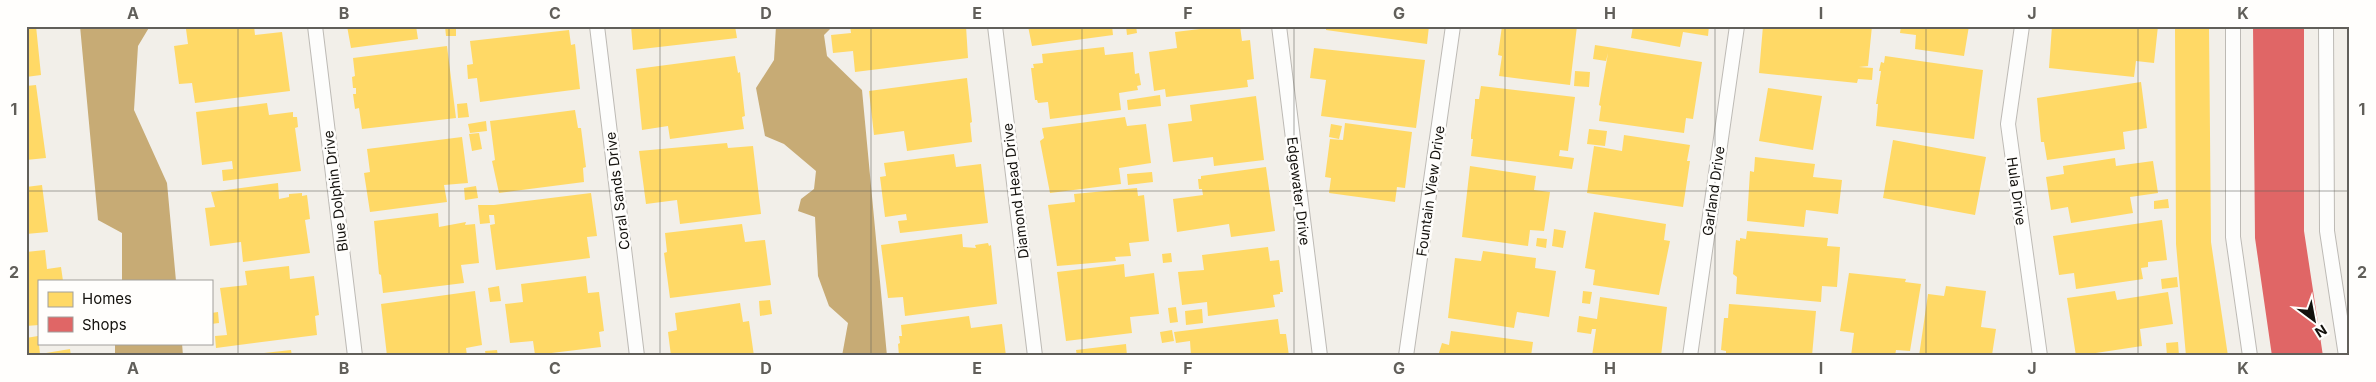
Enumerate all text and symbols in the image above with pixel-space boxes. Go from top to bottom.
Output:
text: A [127,3,139,23]
text: B [339,3,349,23]
text: C [549,3,561,23]
text: D [760,3,772,23]
text: E [972,3,982,23]
text: F [1183,3,1193,23]
text: G [1393,3,1405,23]
text: H [1604,3,1616,23]
text: I [1819,3,1823,23]
text: J [2027,3,2037,23]
text: K [2237,3,2249,23]
text: 1 [11,99,17,119]
text: 1 [2359,99,2365,119]
street label: Diamond Head Drive [998,122,1032,260]
street label: Fountain View Drive [1412,125,1448,257]
street label: Blue Dolphin Drive [319,129,351,253]
street label: Coral Sands Drive [601,131,633,251]
street label: Edgewater Drive [1284,136,1314,246]
street label: Garland Drive [1698,145,1728,237]
street label: Hula Drive [2004,156,2030,226]
text: 2 [9,262,19,282]
text: 2 [2357,262,2367,282]
legend [38,280,212,344]
text: Homes [82,289,132,308]
north arrow [2288,294,2338,344]
text: Shops [82,315,127,334]
text: N [2312,321,2330,341]
text: A [127,358,139,378]
text: B [339,358,349,378]
text: C [549,358,561,378]
text: D [760,358,772,378]
text: E [972,358,982,378]
text: F [1183,358,1193,378]
text: G [1393,358,1405,378]
text: H [1604,358,1616,378]
text: I [1819,358,1823,378]
text: J [2027,358,2037,378]
text: K [2237,358,2249,378]

